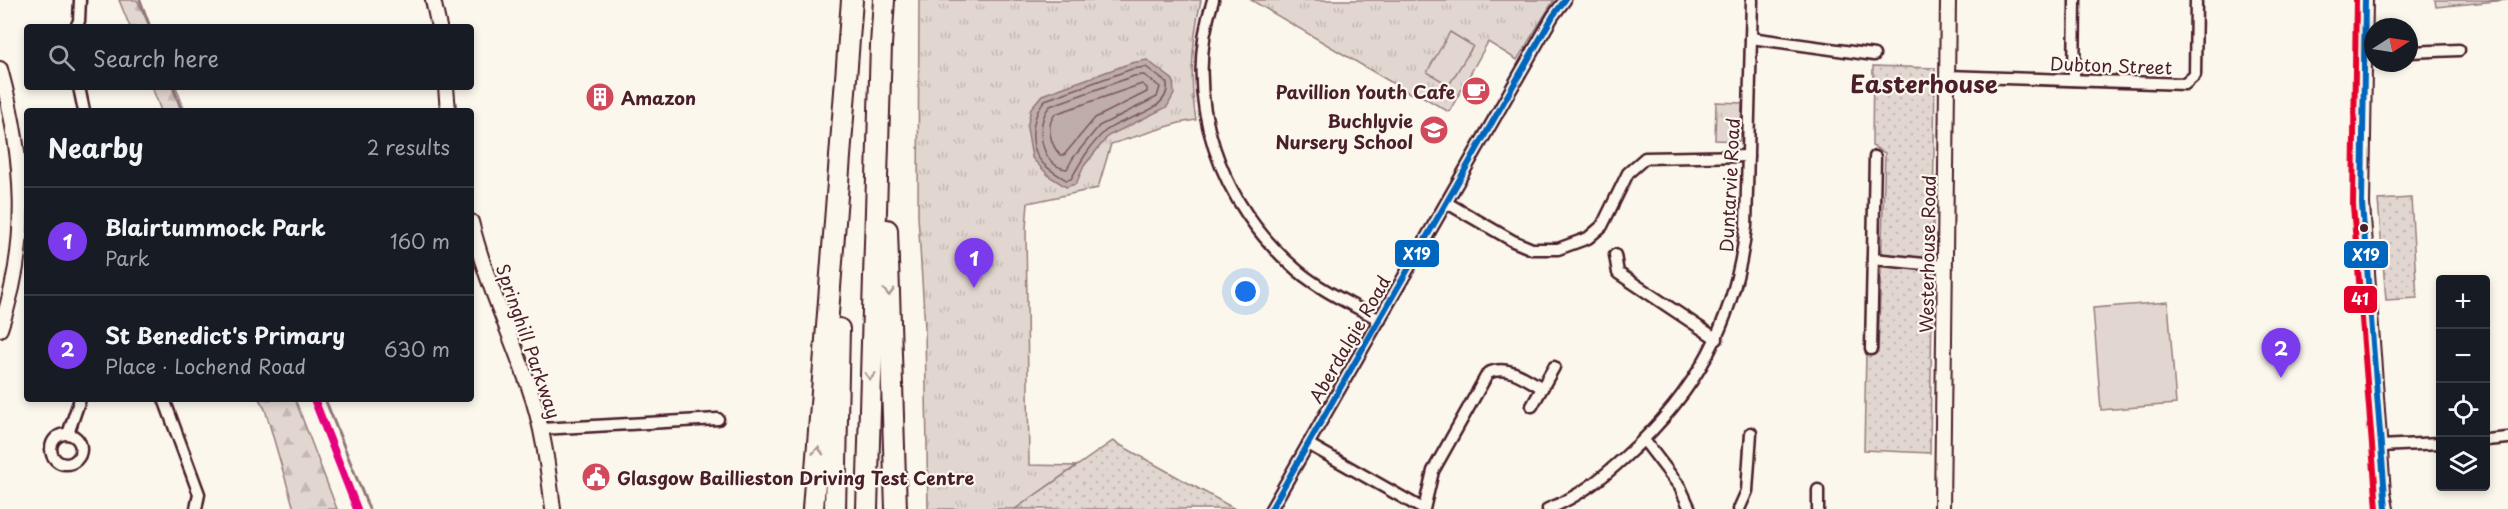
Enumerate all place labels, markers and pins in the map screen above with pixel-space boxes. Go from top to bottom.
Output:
cafe icon: Pavillion Youth Cafe [1460,75,1492,107]
place label: Pavillion Youth Cafe [1276,78,1455,105]
building icon: Amazon [584,81,616,113]
place label: Amazon [621,84,696,111]
place label: Buchlyvie Nursery School [1276,107,1413,155]
school or university icon: Buchlyvie Nursery School [1418,114,1450,146]
unlabelled marker [2358,222,2370,234]
pin: 1 [954,238,994,288]
pin: 2 [2262,328,2300,378]
public building icon: Glasgow Baillieston Driving Test Centre [580,461,612,493]
place label: Glasgow Baillieston Driving Test Centre [617,464,975,491]

